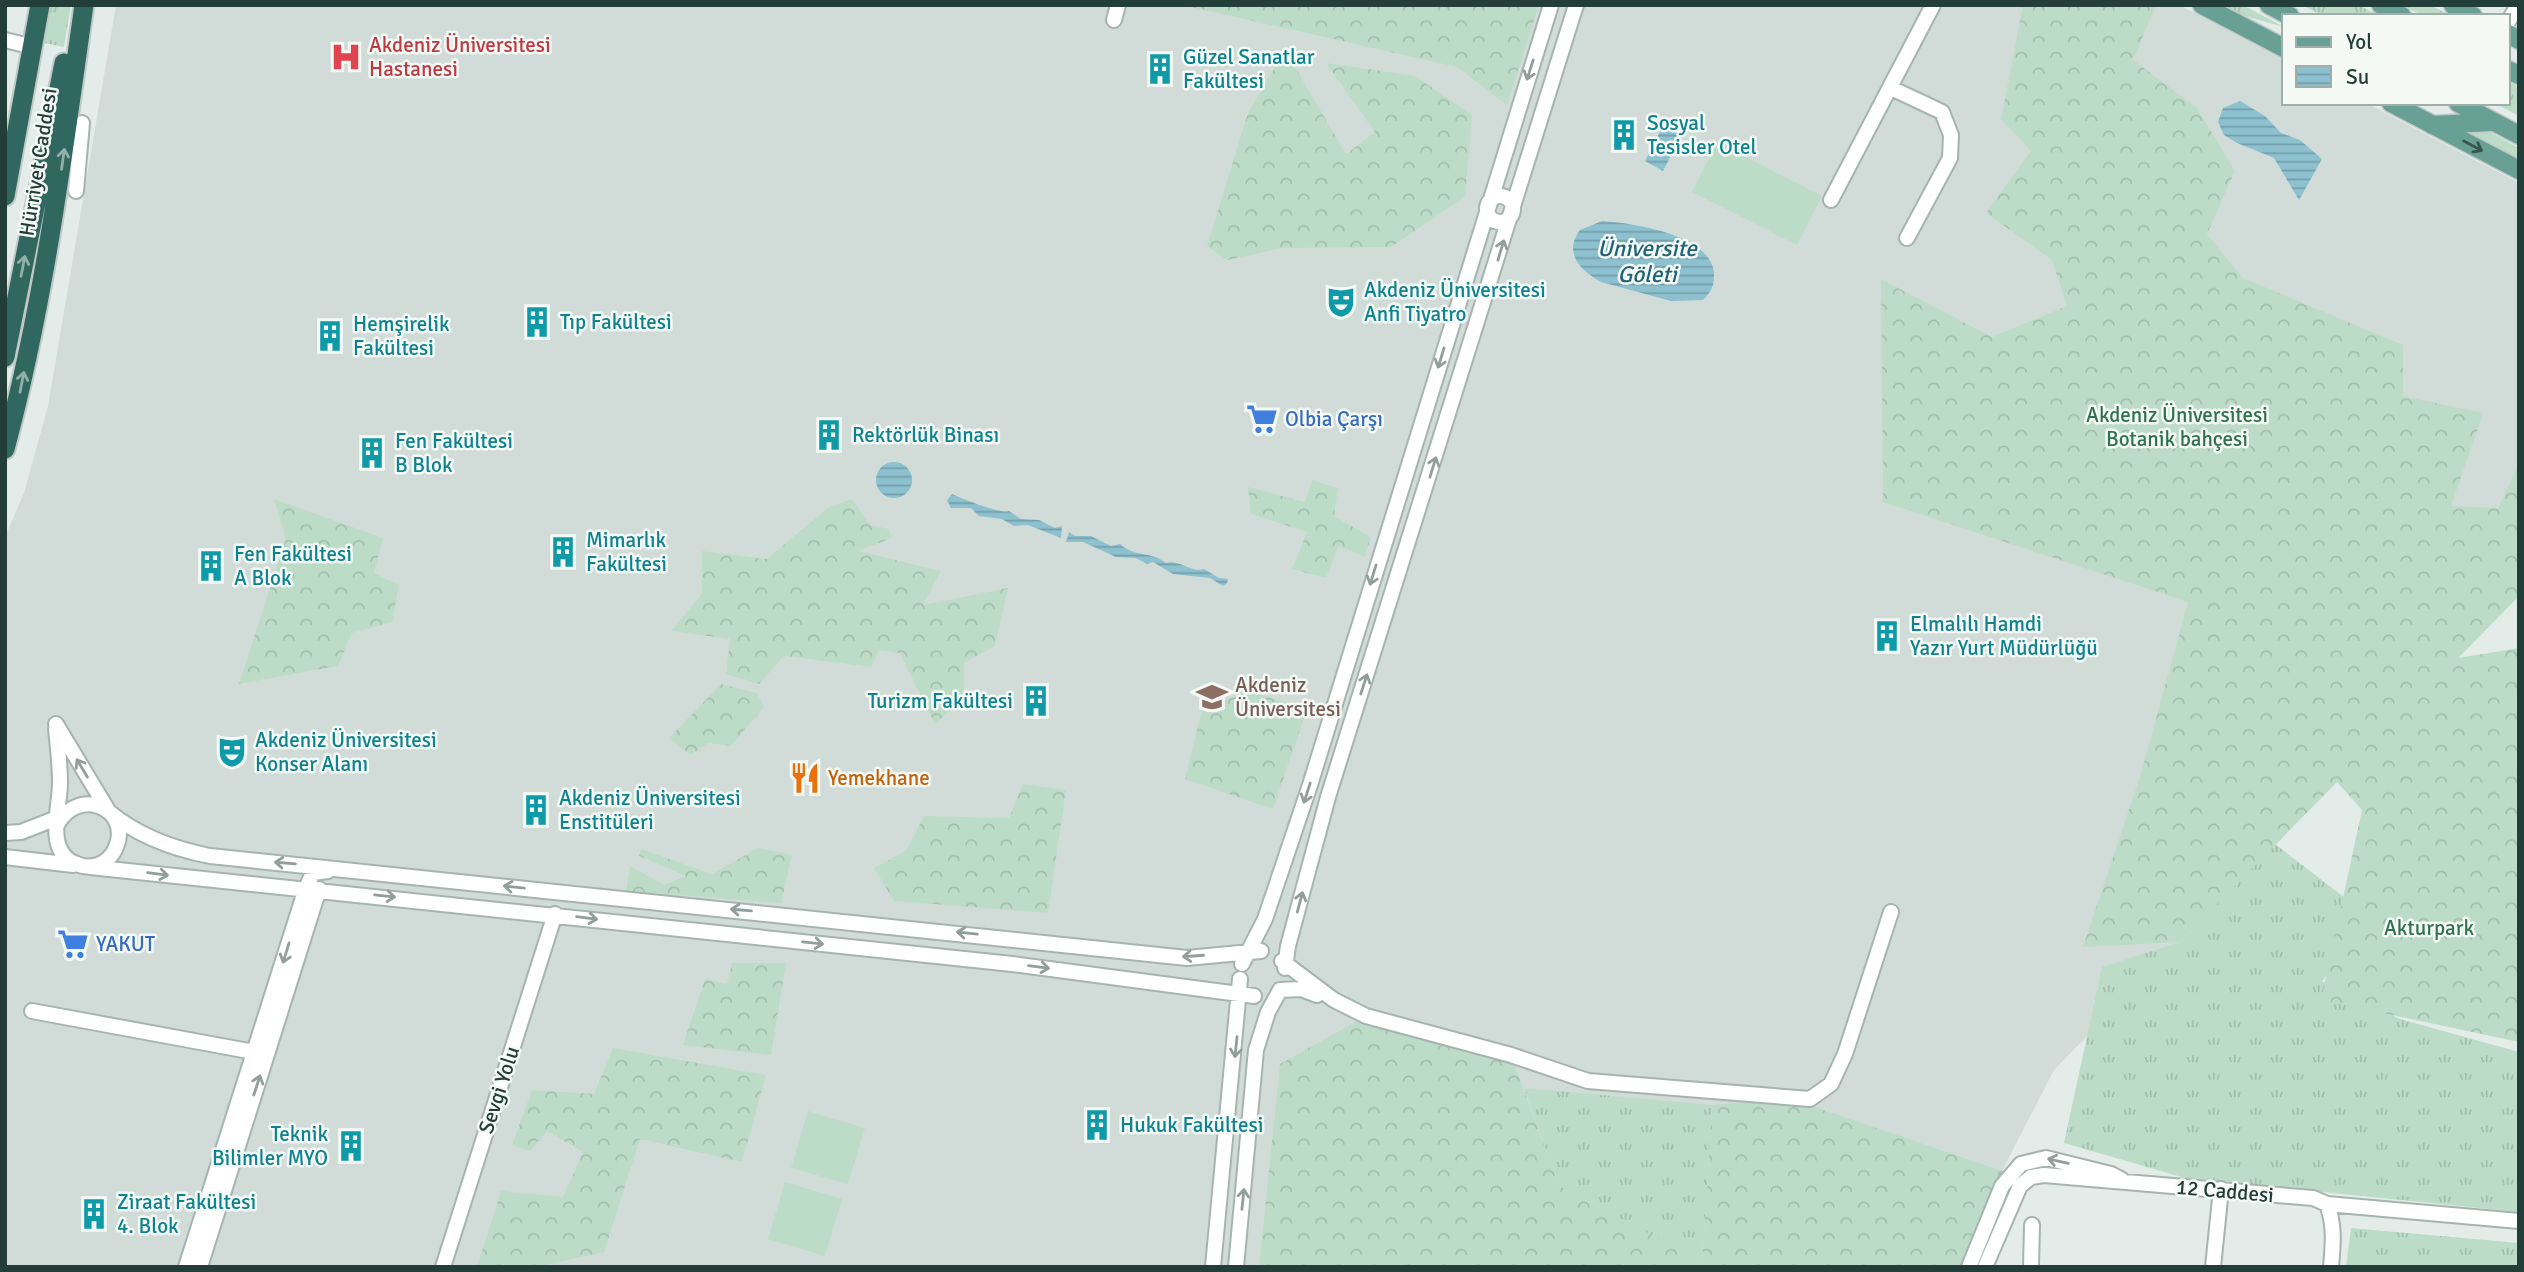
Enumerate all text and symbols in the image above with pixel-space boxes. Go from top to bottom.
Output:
legend [2282,14,2510,105]
text: Yol [2346,29,2372,55]
place label: Akdeniz Üniversitesi Hastanesi [369,32,551,82]
hospital icon: Akdeniz Üniversitesi Hastanesi [329,40,363,74]
place label: Güzel Sanatlar Fakültesi [1183,44,1315,94]
building icon: Güzel Sanatlar Fakültesi [1143,52,1177,86]
one-way arrow [1523,59,1536,81]
text: Su [2346,64,2369,90]
street label: Hürriyet Caddesi [13,86,63,238]
place label: Sosyal Tesisler Otel [1647,110,1757,160]
building icon: Sosyal Tesisler Otel [1607,118,1641,152]
one-way arrow [2462,140,2483,153]
one-way arrow [56,148,69,171]
water label: Üniversite Göleti [1597,234,1698,289]
one-way arrow [1495,239,1508,261]
one-way arrow [17,255,31,278]
place label: Akdeniz Üniversitesi Anfi Tiyatro [1364,277,1546,327]
theatre icon: Akdeniz Üniversitesi Anfi Tiyatro [1324,285,1358,319]
building icon: Tıp Fakültesi [520,305,554,339]
place label: Tıp Fakültesi [560,309,672,335]
place label: Hemşirelik Fakültesi [353,311,450,361]
building icon: Hemşirelik Fakültesi [313,319,347,353]
one-way arrow [1433,346,1446,368]
one-way arrow [15,371,29,394]
supermarket icon: Olbia Çarşı [1245,402,1279,436]
park label: Akdeniz Üniversitesi Botanik bahçesi [2086,402,2268,452]
place label: Olbia Çarşı [1285,406,1383,432]
building icon: Rektörlük Binası [812,418,846,452]
place label: Rektörlük Binası [852,422,999,448]
place label: Fen Fakültesi B Blok [395,428,513,478]
building icon: Fen Fakültesi B Blok [355,436,389,470]
one-way arrow [1427,456,1440,478]
place label: Mimarlık Fakültesi [586,527,667,577]
building icon: Mimarlık Fakültesi [546,535,580,569]
place label: Fen Fakültesi A Blok [234,541,352,591]
building icon: Fen Fakültesi A Blok [194,549,228,583]
one-way arrow [1366,564,1379,586]
place label: Elmalılı Hamdi Yazır Yurt Müdürlüğü [1910,611,2098,661]
building icon: Elmalılı Hamdi Yazır Yurt Müdürlüğü [1870,619,1904,653]
place label: Akdeniz Üniversitesi [1235,672,1341,722]
one-way arrow [1359,673,1371,695]
school or university icon: Akdeniz Üniversitesi [1195,680,1229,714]
building icon: Turizm Fakültesi [1019,684,1053,718]
place label: Turizm Fakültesi [867,688,1013,714]
place label: Akdeniz Üniversitesi Konser Alanı [255,727,437,777]
theatre icon: Akdeniz Üniversitesi Konser Alanı [215,735,249,769]
one-way arrow [75,759,89,779]
restaurant icon: Yemekhane [788,761,822,795]
place label: Yemekhane [828,765,930,791]
one-way arrow [1300,781,1312,803]
place label: Akdeniz Üniversitesi Enstitüleri [559,785,741,835]
building icon: Akdeniz Üniversitesi Enstitüleri [519,793,553,827]
one-way arrow [274,856,297,869]
one-way arrow [146,868,169,881]
one-way arrow [504,881,526,894]
one-way arrow [373,889,395,902]
one-way arrow [1294,891,1307,913]
one-way arrow [730,903,753,916]
one-way arrow [575,911,598,924]
park label: Akturpark [2384,915,2474,941]
supermarket icon: YAKUT [56,927,90,961]
one-way arrow [956,927,979,940]
place label: YAKUT [96,931,156,957]
one-way arrow [801,937,824,950]
one-way arrow [278,941,291,963]
one-way arrow [1182,950,1205,963]
one-way arrow [1027,961,1050,974]
one-way arrow [1229,1035,1242,1058]
street label: Sevgi Yolu [473,1043,525,1137]
one-way arrow [251,1074,264,1096]
building icon: Hukuk Fakültesi [1080,1108,1114,1142]
place label: Hukuk Fakültesi [1120,1112,1263,1138]
place label: Teknik Bilimler MYO [212,1121,328,1171]
building icon: Teknik Bilimler MYO [334,1129,368,1163]
one-way arrow [2047,1154,2070,1167]
street label: 12 Caddesi [2175,1174,2275,1208]
one-way arrow [1236,1188,1249,1211]
place label: Ziraat Fakültesi 4. Blok [117,1189,256,1239]
building icon: Ziraat Fakültesi 4. Blok [77,1197,111,1231]

